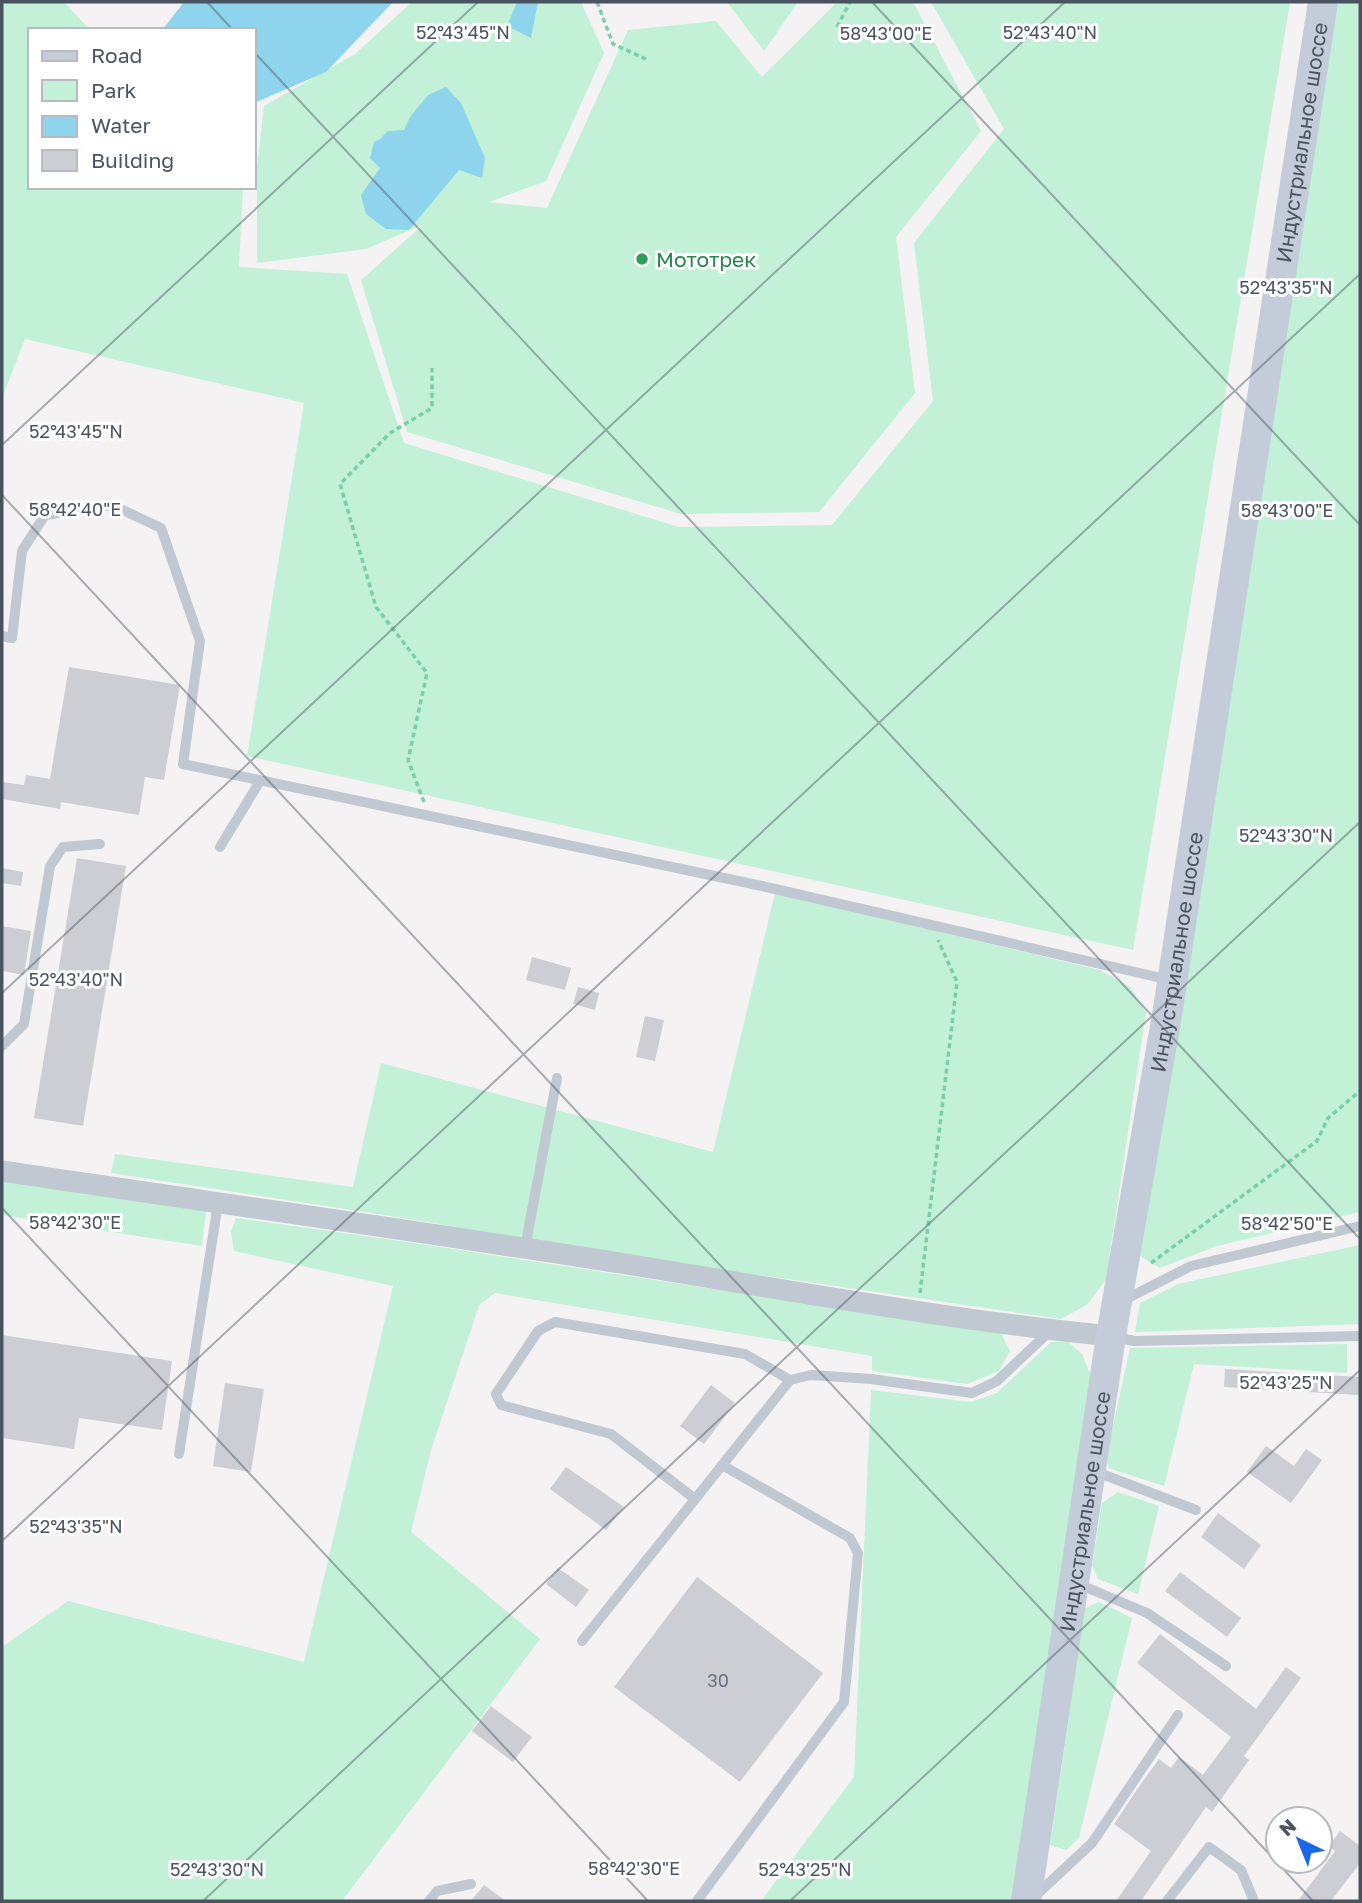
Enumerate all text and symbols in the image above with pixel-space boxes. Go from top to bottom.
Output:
street label: Индустриальное шоссе [1270,20,1333,265]
text: 52°43'45"N [416,21,510,43]
text: 52°43'40"N [1003,21,1097,43]
text: 58°43'00"E [840,22,932,44]
legend [28,28,256,189]
text: Road [91,42,142,68]
text: Park [91,77,137,103]
text: Water [91,112,151,138]
text: Building [91,147,174,173]
place label: Мототрек [656,246,756,272]
marker: Мототрек [634,251,650,267]
text: 52°43'35"N [1239,276,1333,298]
text: 52°43'45"N [29,420,123,442]
text: 58°42'40"E [29,498,121,520]
text: 58°43'00"E [1241,499,1333,521]
text: 52°43'30"N [1239,824,1333,846]
street label: Индустриальное шоссе [1144,830,1208,1074]
text: 52°43'40"N [29,968,123,990]
text: 58°42'30"E [29,1211,121,1233]
text: 58°42'50"E [1241,1212,1333,1234]
text: 52°43'25"N [1239,1371,1333,1393]
street label: Индустриальное шоссе [1054,1389,1116,1633]
text: 52°43'35"N [29,1515,123,1537]
house number: 30 [707,1669,729,1691]
north arrow [1264,1805,1334,1875]
text: N [1274,1814,1300,1841]
text: 58°42'30"E [588,1857,680,1879]
text: 52°43'30"N [170,1858,264,1880]
text: 52°43'25"N [758,1858,852,1880]

